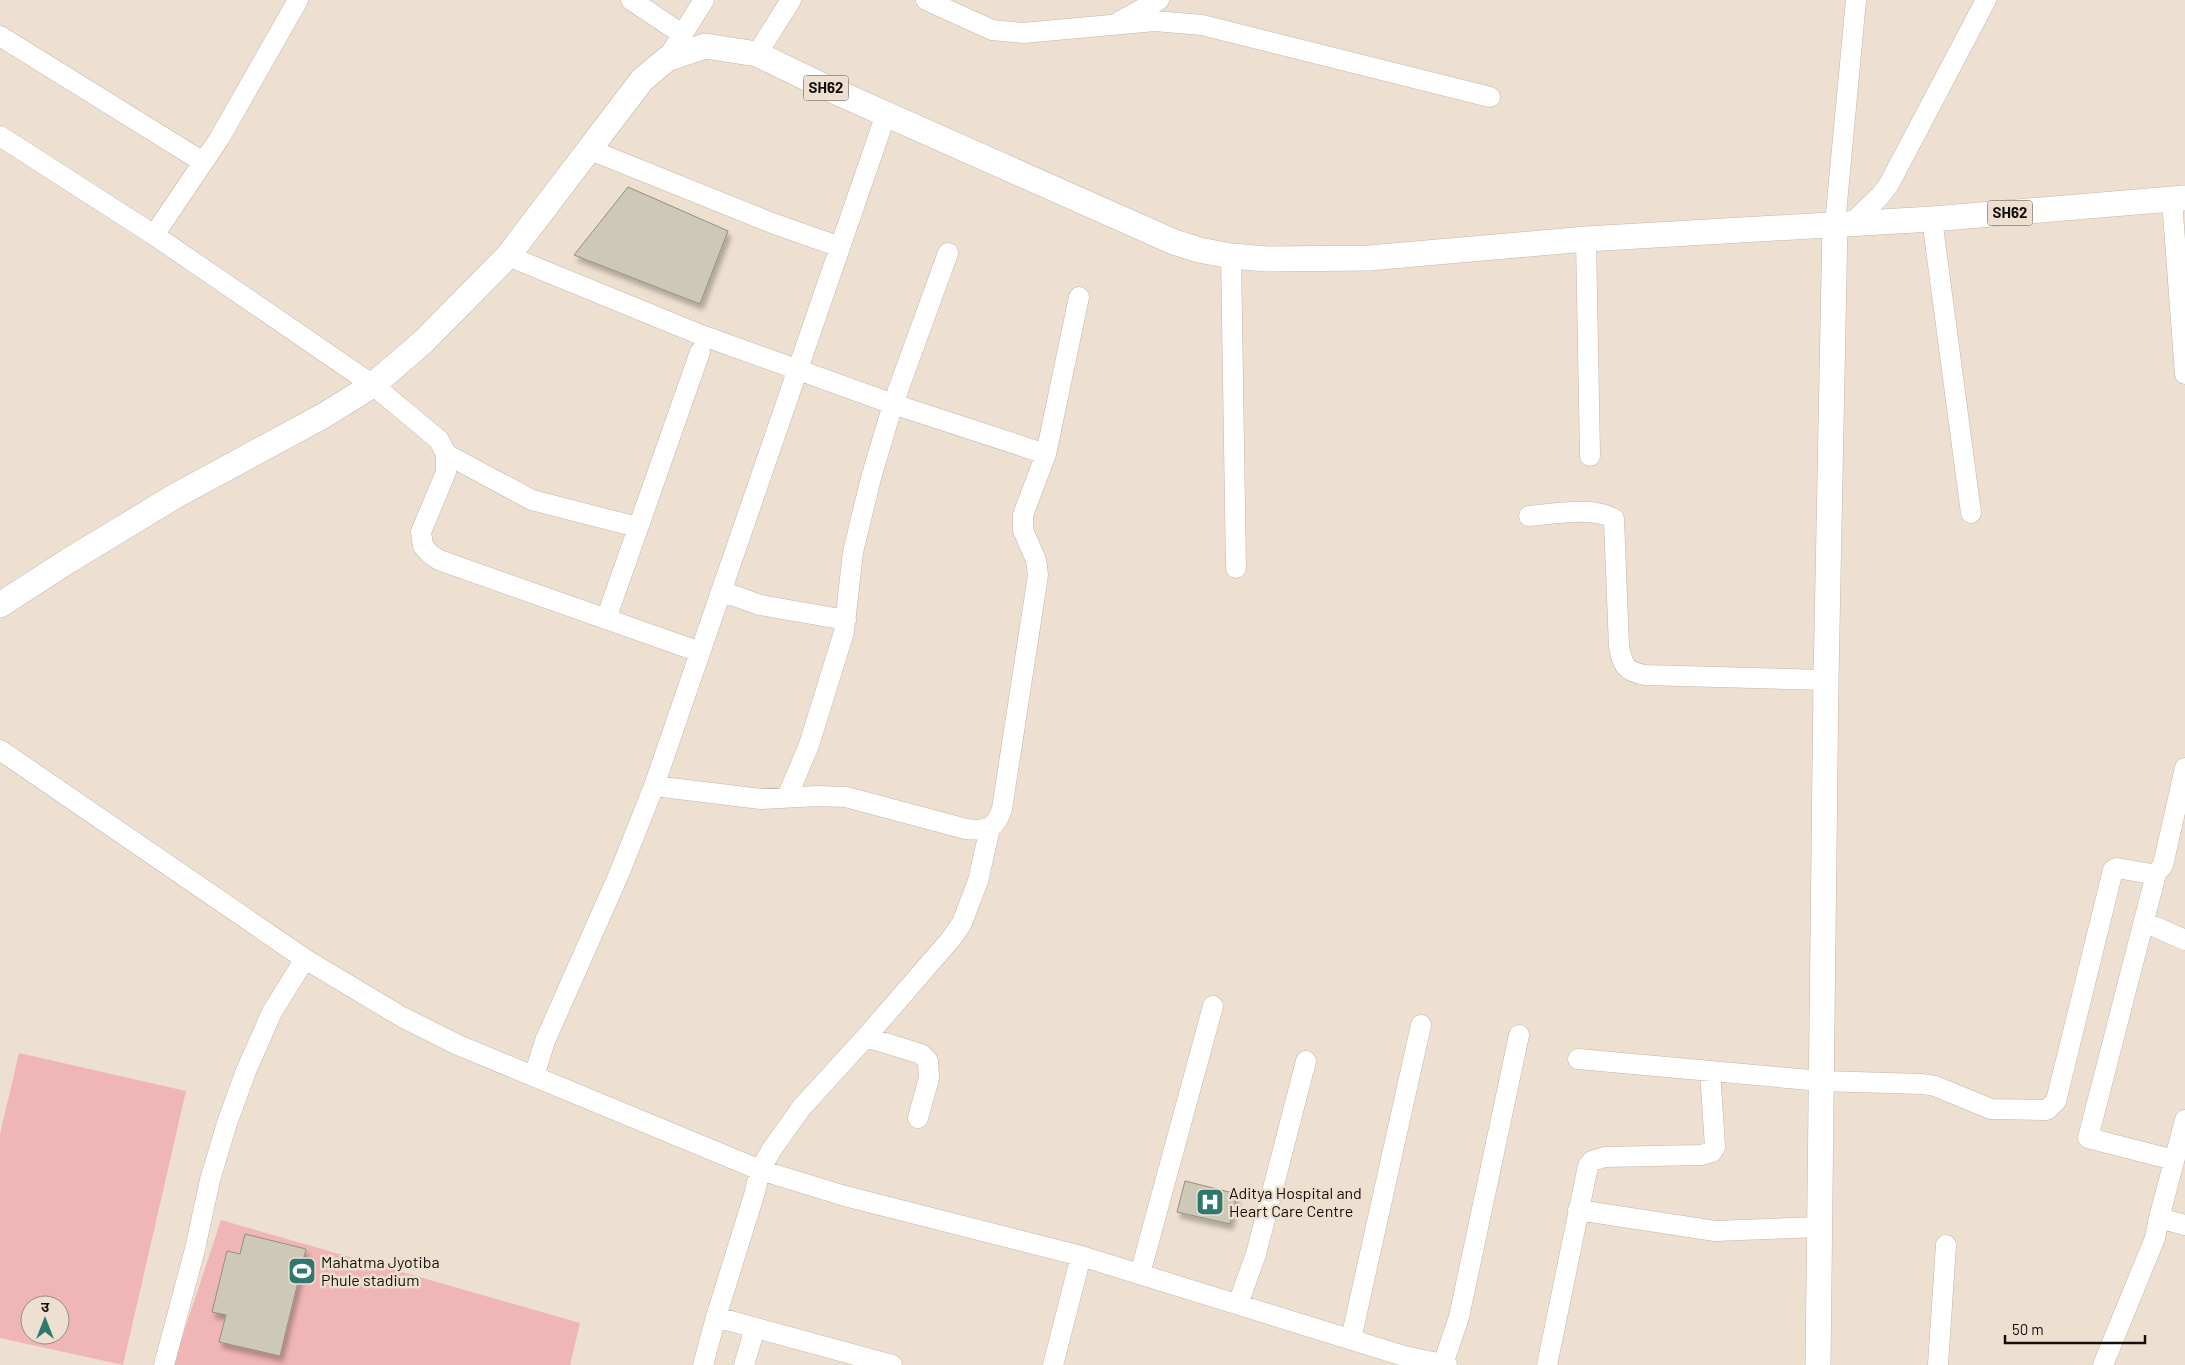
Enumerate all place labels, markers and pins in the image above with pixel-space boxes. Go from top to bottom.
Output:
place label: Aditya Hospital and Heart Care Centre [1229,1183,1362,1220]
hospital icon: Aditya Hospital and Heart Care Centre [1195,1187,1225,1217]
place label: Mahatma Jyotiba Phule stadium [321,1252,440,1289]
sports icon: Mahatma Jyotiba Phule stadium [287,1256,317,1286]

